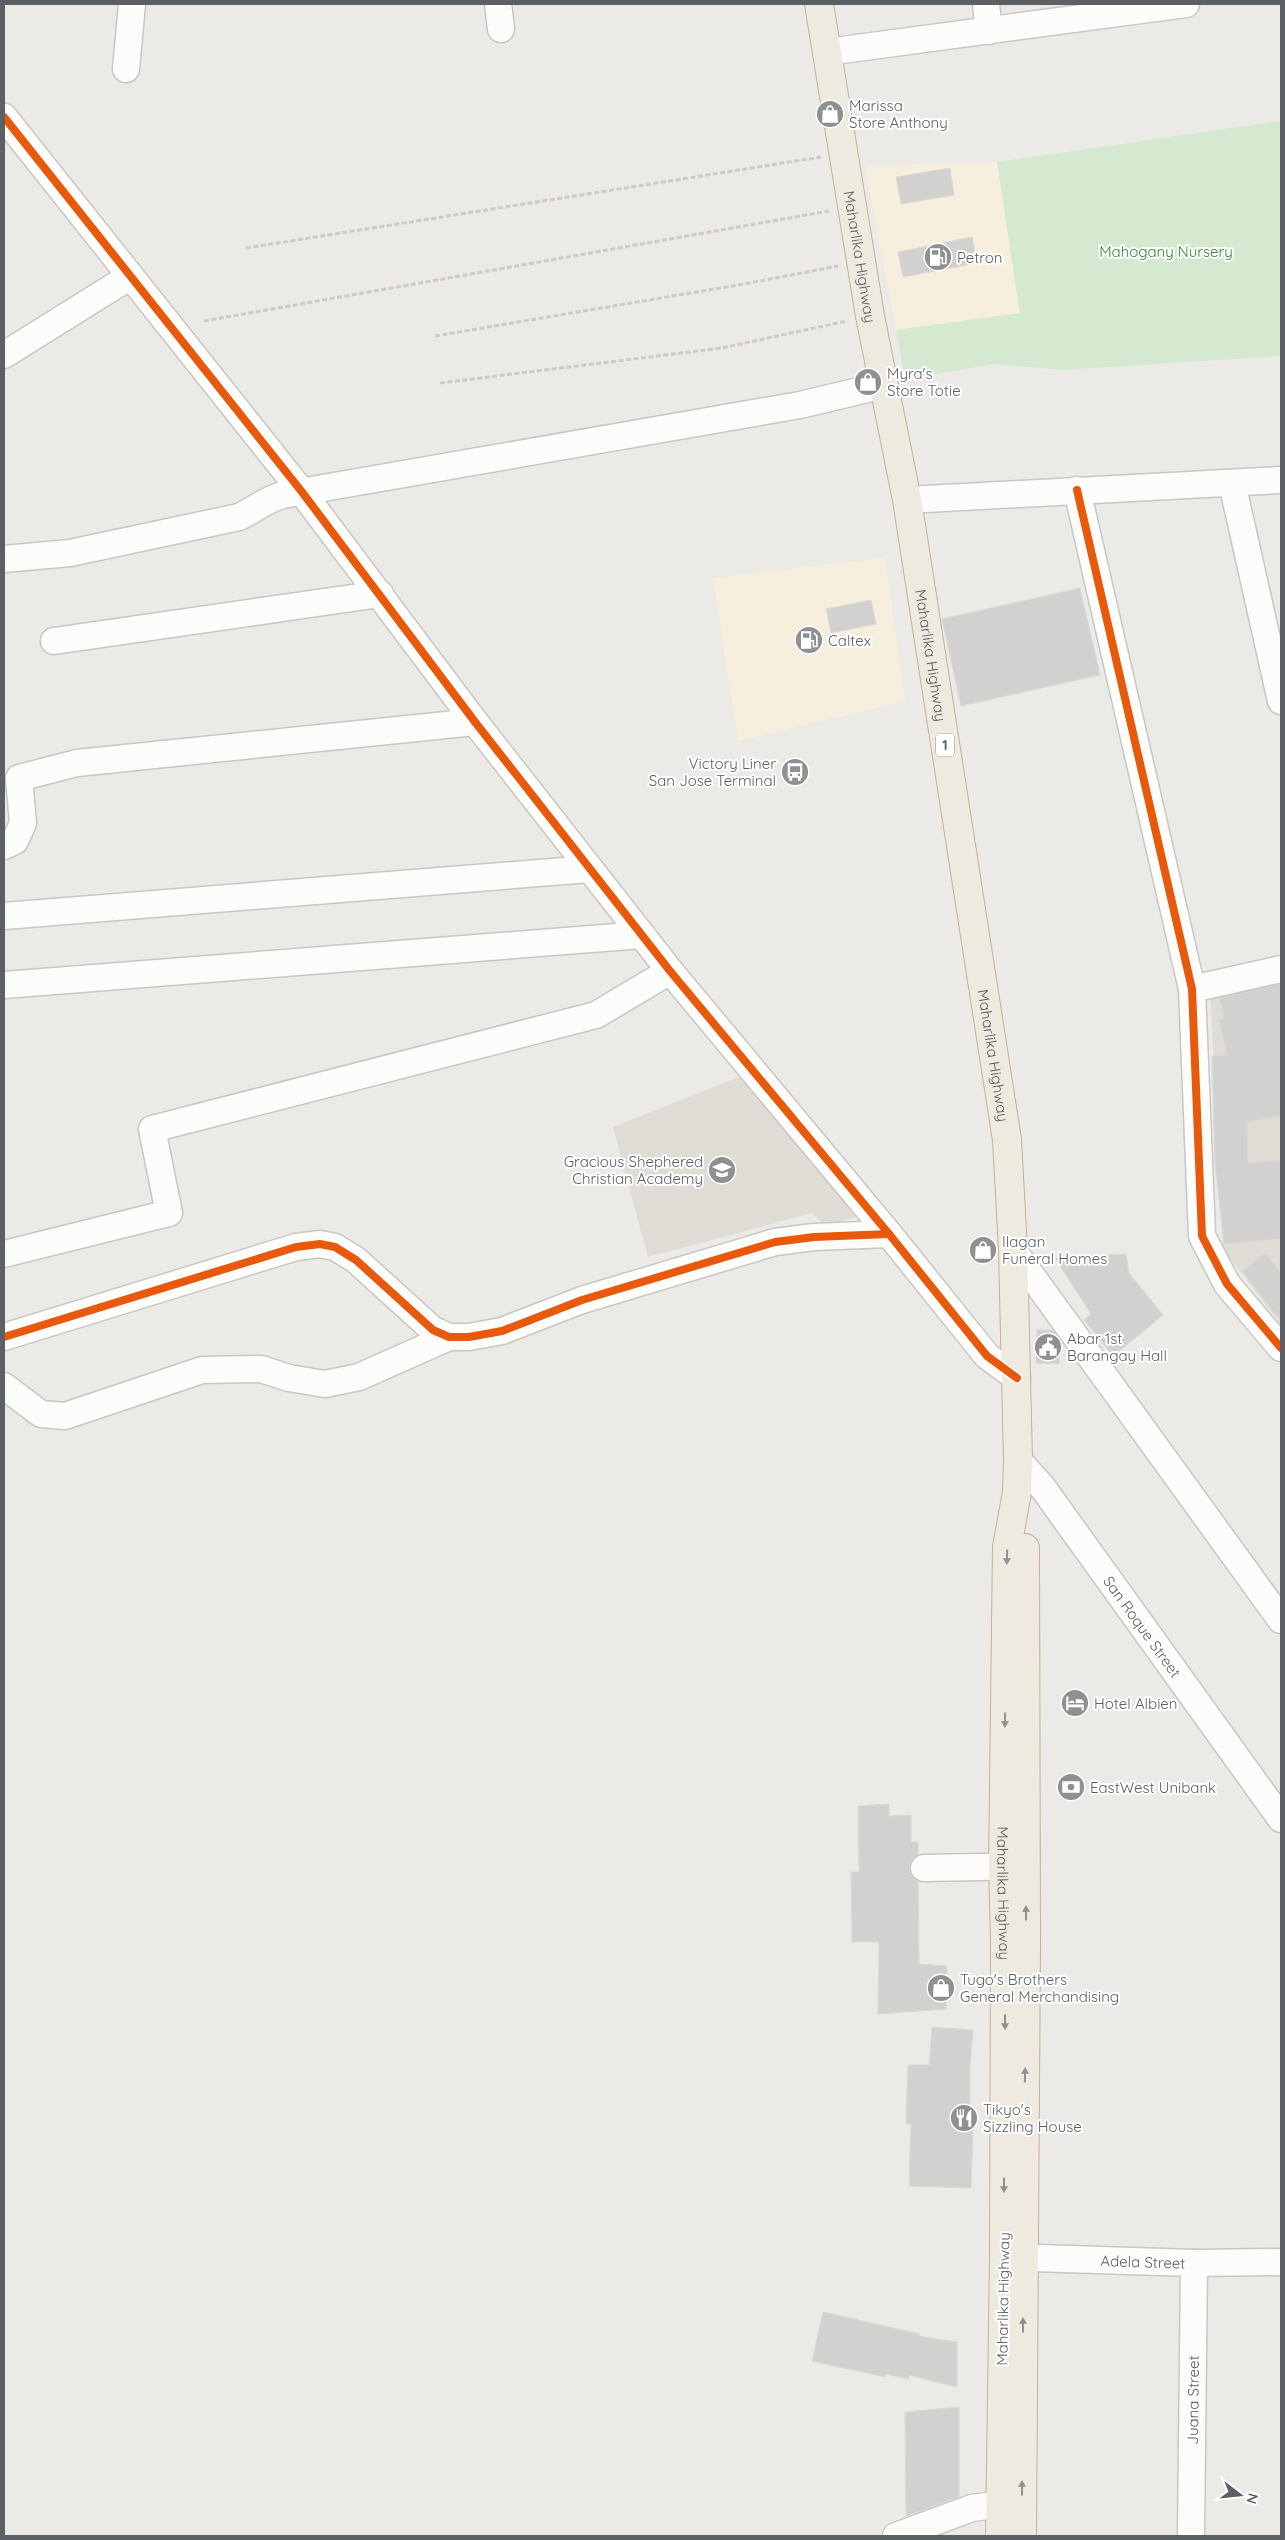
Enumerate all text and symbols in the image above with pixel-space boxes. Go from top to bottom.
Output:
place label: Marissa Store Anthony [849,96,948,132]
shop icon: Marissa Store Anthony [815,99,845,129]
street label: Maharlika Highway [840,189,881,324]
fuel station icon: Petron [923,242,953,272]
park label: Mahogany Nursery [1099,242,1233,261]
place label: Petron [957,248,1003,267]
place label: Myra's Store Totie [887,364,961,400]
shop icon: Myra's Store Totie [853,367,883,397]
street label: Maharlika Highway [912,588,951,723]
fuel station icon: Caltex [794,625,824,655]
place label: Caltex [828,631,871,650]
road number: 1 [936,734,954,756]
place label: Victory Liner San Jose Terminal [649,754,776,790]
bus stop icon: Victory Liner San Jose Terminal [780,757,810,787]
street label: Maharlika Highway [974,988,1013,1123]
place label: Gracious Shephered Christian Academy [564,1152,703,1188]
school or university icon: Gracious Shephered Christian Academy [707,1155,737,1185]
place label: Ilagan Funeral Homes [1002,1232,1107,1268]
shop icon: Ilagan Funeral Homes [968,1235,998,1265]
place label: Abar 1st Barangay Hall [1067,1329,1167,1365]
public building icon: Abar 1st Barangay Hall [1033,1332,1063,1362]
one-way arrow [1003,1550,1011,1566]
street label: San Roque Street [1100,1572,1185,1681]
hotel icon: Hotel Albien [1060,1688,1090,1718]
place label: Hotel Albien [1094,1694,1178,1713]
one-way arrow [1001,1712,1009,1728]
bank icon: EastWest Unibank [1056,1772,1086,1802]
place label: EastWest Unibank [1090,1778,1216,1797]
street label: Maharlika Highway [993,1826,1015,1960]
one-way arrow [1022,1904,1030,1920]
place label: Tugo's Brothers General Merchandising [960,1970,1119,2006]
shop icon: Tugo's Brothers General Merchandising [926,1973,956,2003]
one-way arrow [1001,2015,1009,2031]
one-way arrow [1021,2067,1029,2083]
place label: Tikyo's Sizzling House [983,2100,1082,2136]
restaurant icon: Tikyo's Sizzling House [949,2103,979,2133]
one-way arrow [1000,2177,1008,2193]
street label: Maharlika Highway [992,2232,1014,2366]
street label: Adela Street [1100,2251,1186,2272]
one-way arrow [1019,2317,1027,2333]
street label: Juana Street [1183,2355,1202,2445]
north arrow [1215,2470,1265,2520]
one-way arrow [1018,2479,1026,2495]
text: N [1242,2491,1263,2506]

